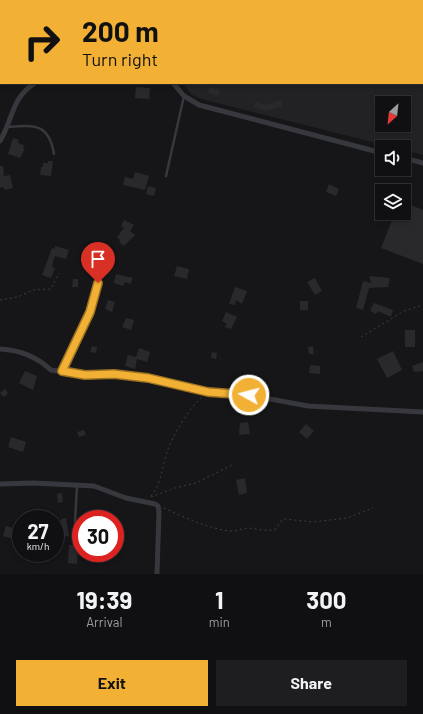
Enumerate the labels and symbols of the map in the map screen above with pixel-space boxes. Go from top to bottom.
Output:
north arrow [375,96,411,132]
pin [81,242,115,283]
position arrow [228,374,270,416]
speed limit sign: 30 [72,510,124,562]

